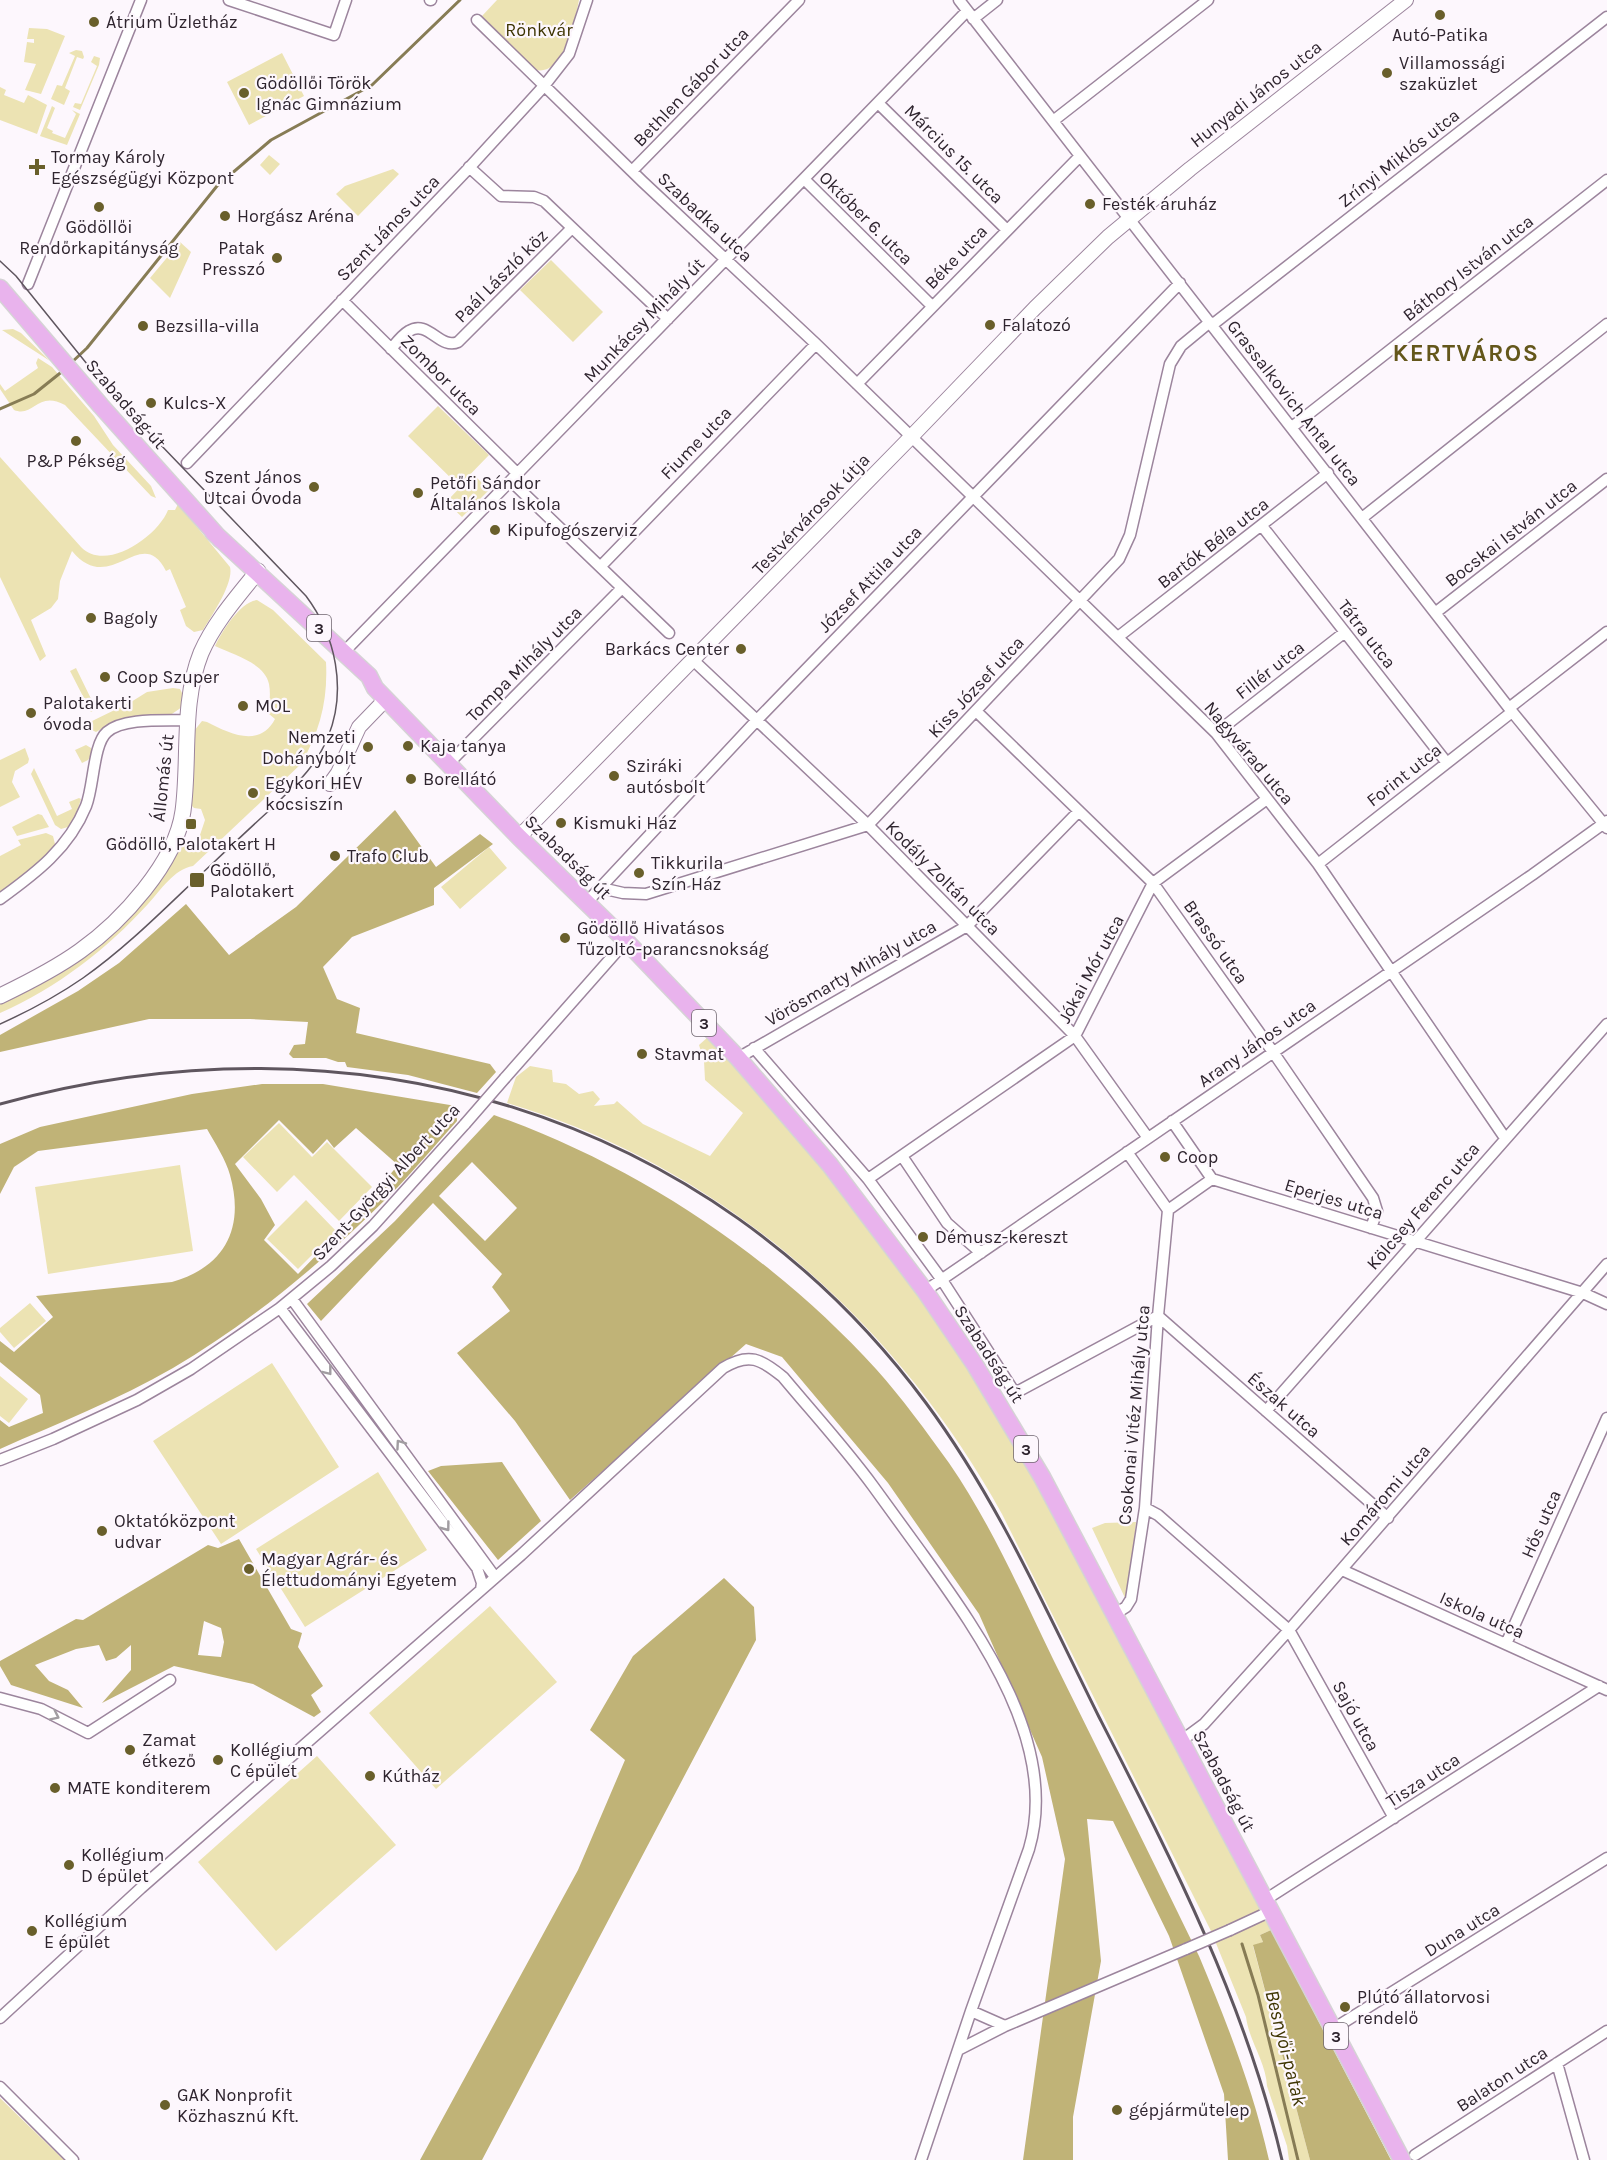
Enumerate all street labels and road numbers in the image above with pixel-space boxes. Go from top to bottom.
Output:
street label: Bethlen Gábor utca [629,23,753,151]
street label: Hunyadi János utca [1186,36,1326,152]
street label: Március 15. utca [900,100,1008,208]
street label: Zrínyi Miklós utca [1334,104,1464,212]
street label: Október 6. utca [814,166,918,270]
street label: Szabadka utca [653,167,757,267]
street label: Szent János utca [332,170,444,286]
street label: Báthory István utca [1398,210,1538,326]
street label: Béke utca [920,220,992,294]
street label: Paál László köz [450,225,552,327]
street label: Munkácsy Mihály út [579,253,709,387]
street label: Grassalkovich Antal utca [1222,316,1366,490]
street label: Zombor utca [396,330,486,420]
street label: Szabadság út [81,355,171,454]
street label: Fiume utca [656,402,736,484]
street label: Testvérvárosok útja [747,449,875,579]
street label: Bocskai István utca [1441,475,1581,591]
street label: Bartók Béla utca [1153,493,1273,593]
street label: József Attila utca [813,521,927,637]
street label: Tátra utca [1333,595,1401,673]
street label: Tompa Mihály utca [461,601,587,727]
road number: 3 [307,615,331,641]
street label: Kiss József utca [923,632,1029,742]
street label: Fillér utca [1231,636,1309,704]
street label: Nagyvárad utca [1199,697,1299,809]
street label: Állomás út [146,733,179,823]
street label: Forint utca [1362,739,1446,811]
street label: Szabadság út [520,810,616,904]
street label: Kodály Zoltán utca [881,816,1005,940]
street label: Brassó utca [1179,896,1253,988]
street label: Jókai Mór utca [1053,911,1129,1027]
street label: Vörösmarty Mihály utca [762,915,940,1031]
street label: Arany János utca [1194,994,1320,1092]
road number: 3 [692,1010,716,1036]
street label: Szent-Györgyi Albert utca [307,1099,465,1265]
street label: Kölcsey Ferenc utca [1362,1138,1484,1274]
street label: Eperjes utca [1282,1174,1386,1224]
street label: Szabadság út [949,1301,1029,1407]
street label: Csokonai Vitéz Mihály utca [1113,1304,1155,1526]
street label: Észak utca [1243,1367,1326,1443]
road number: 3 [1014,1436,1038,1462]
street label: Komáromi utca [1335,1440,1435,1550]
street label: Hős utca [1516,1486,1566,1562]
street label: Iskola utca [1436,1587,1528,1643]
street label: Sajó utca [1328,1677,1384,1755]
street label: Szabadság út [1188,1726,1260,1836]
street label: Tisza utca [1382,1748,1464,1812]
street label: Duna utca [1420,1898,1504,1962]
road number: 3 [1324,2023,1348,2049]
street label: Balaton utca [1452,2041,1552,2117]

